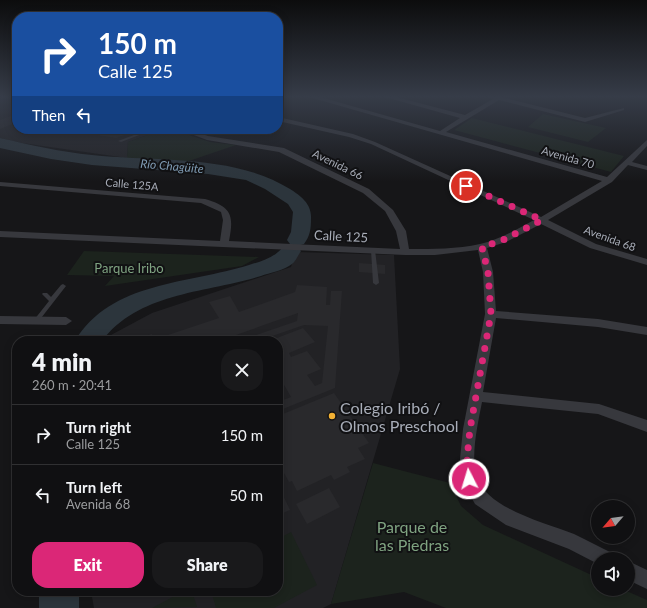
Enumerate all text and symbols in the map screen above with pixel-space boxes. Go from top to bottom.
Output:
text: 150 m [98,26,177,60]
icon: right [32,28,84,80]
text: Calle 125 [98,60,173,82]
icon: left [73,104,95,126]
text: Then [32,106,65,124]
street label: Avenida 70 [540,143,596,171]
street label: Avenida 66 [311,146,365,182]
water label: Río Chagüite [140,156,205,176]
pin [449,169,483,203]
street label: Calle 125A [105,175,160,193]
icon: arrive [455,175,477,197]
street label: Avenida 68 [582,223,638,253]
street label: Calle 125 [314,227,368,245]
park label: Parque Iribo [94,260,164,276]
text: 4 min [32,347,92,376]
button: close [221,349,263,391]
text: 260 m · 20:41 [32,377,112,393]
place label: Colegio Iribó / Olmos Preschool [340,398,459,435]
marker: Colegio Iribó / Olmos Preschool [327,411,337,421]
text: Turn right [66,418,131,436]
icon: right [32,424,54,446]
text: 150 m [221,426,263,444]
text: Calle 125 [66,436,120,452]
position arrow [448,458,490,500]
text: Turn left [66,478,122,496]
icon: left [32,484,54,506]
text: 50 m [229,486,263,504]
text: Avenida 68 [66,496,130,512]
north arrow [591,500,635,544]
map controls [591,500,635,596]
park label: Parque de las Piedras [375,517,449,554]
button: Exit [32,542,144,588]
button: Share [152,542,263,588]
button: sound [591,552,635,596]

